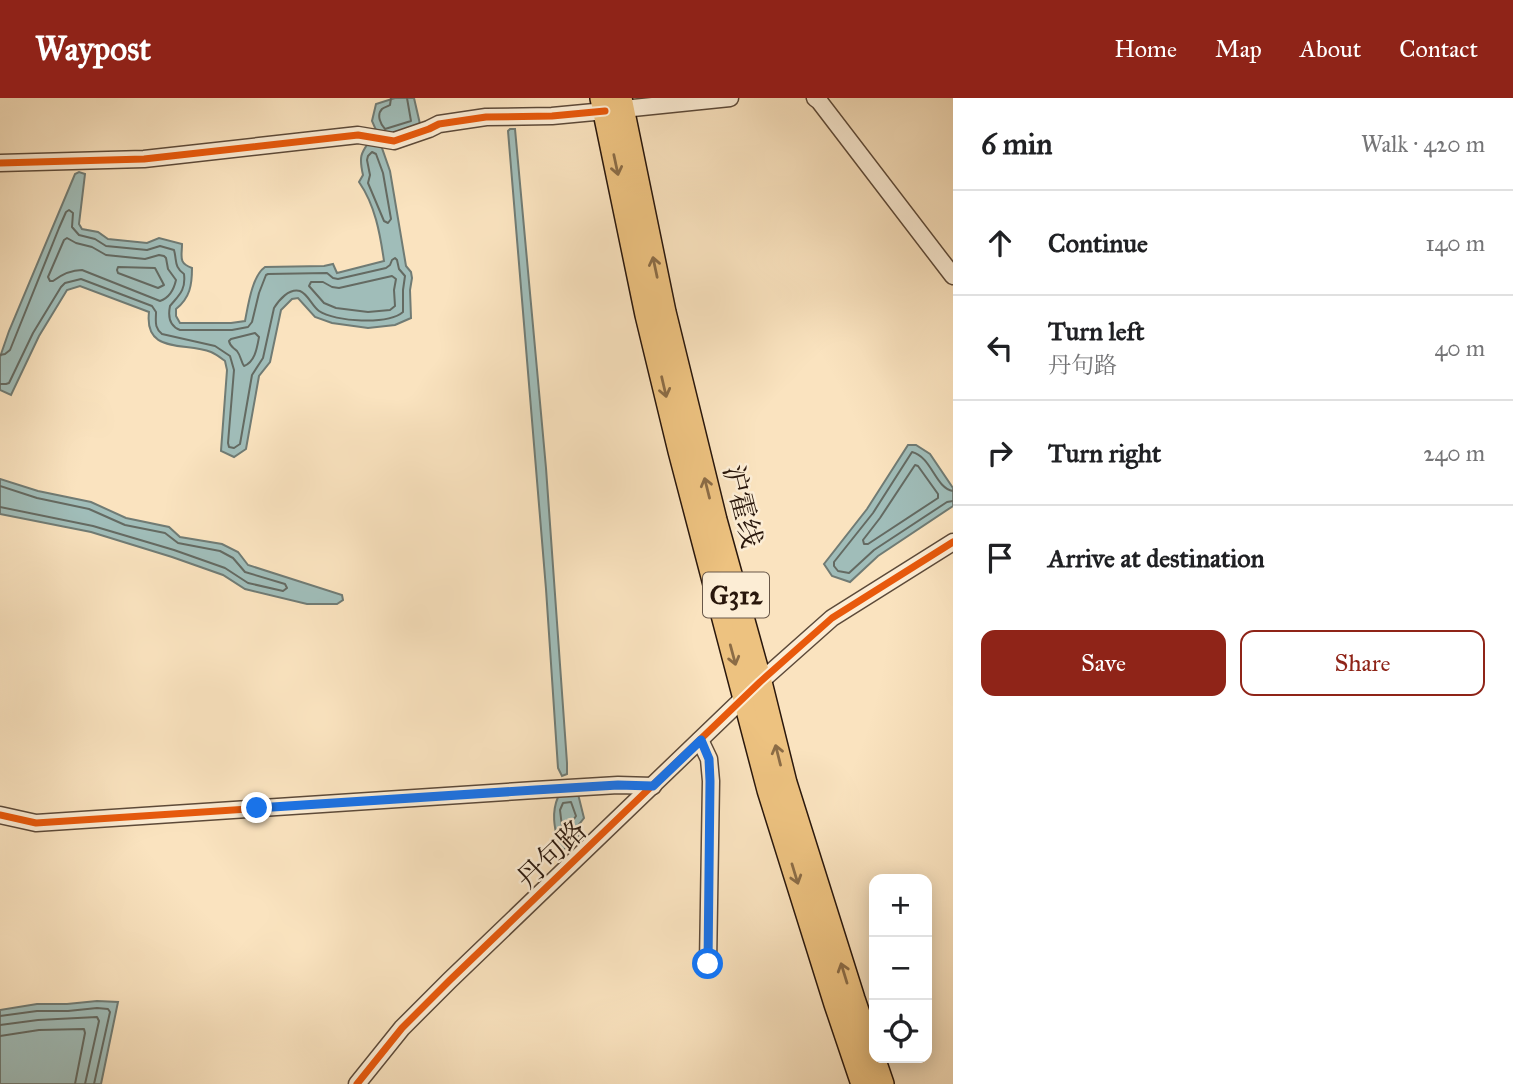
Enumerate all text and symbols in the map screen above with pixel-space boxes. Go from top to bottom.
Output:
text: Waypost [35,29,151,69]
text: Home [1114,34,1177,64]
text: Map [1215,34,1262,64]
text: About [1300,34,1361,64]
text: Contact [1399,34,1478,64]
text: 6 min [981,126,1053,162]
text: Walk · 420 m [1361,130,1485,158]
one-way arrow [610,153,624,176]
icon: ahead [981,224,1019,262]
text: Continue [1048,227,1148,259]
text: 140 m [1425,229,1485,257]
one-way arrow [648,256,662,279]
text: Turn left [1048,315,1144,347]
icon: left [981,329,1019,367]
text: 40 m [1435,334,1485,362]
text: 丹句路 [1048,351,1117,379]
one-way arrow [658,375,672,398]
icon: right [981,434,1019,472]
text: Turn right [1048,437,1161,469]
text: 240 m [1423,439,1485,467]
street label: 沪霍线 [715,461,770,551]
one-way arrow [700,477,713,500]
icon: arrive [981,539,1019,577]
text: Arrive at destination [1048,542,1265,574]
road number: G312 [703,573,769,618]
button: Save [981,630,1226,696]
button: Share [1240,630,1485,696]
one-way arrow [727,643,740,666]
one-way arrow [771,744,784,767]
route end [241,792,272,823]
street label: 丹句路 [509,813,594,896]
one-way arrow [789,863,802,885]
map controls [869,874,932,1063]
button: + [869,874,932,937]
button: − [869,937,932,1000]
route start [692,948,723,979]
one-way arrow [837,962,850,984]
button: locate [869,1000,932,1063]

